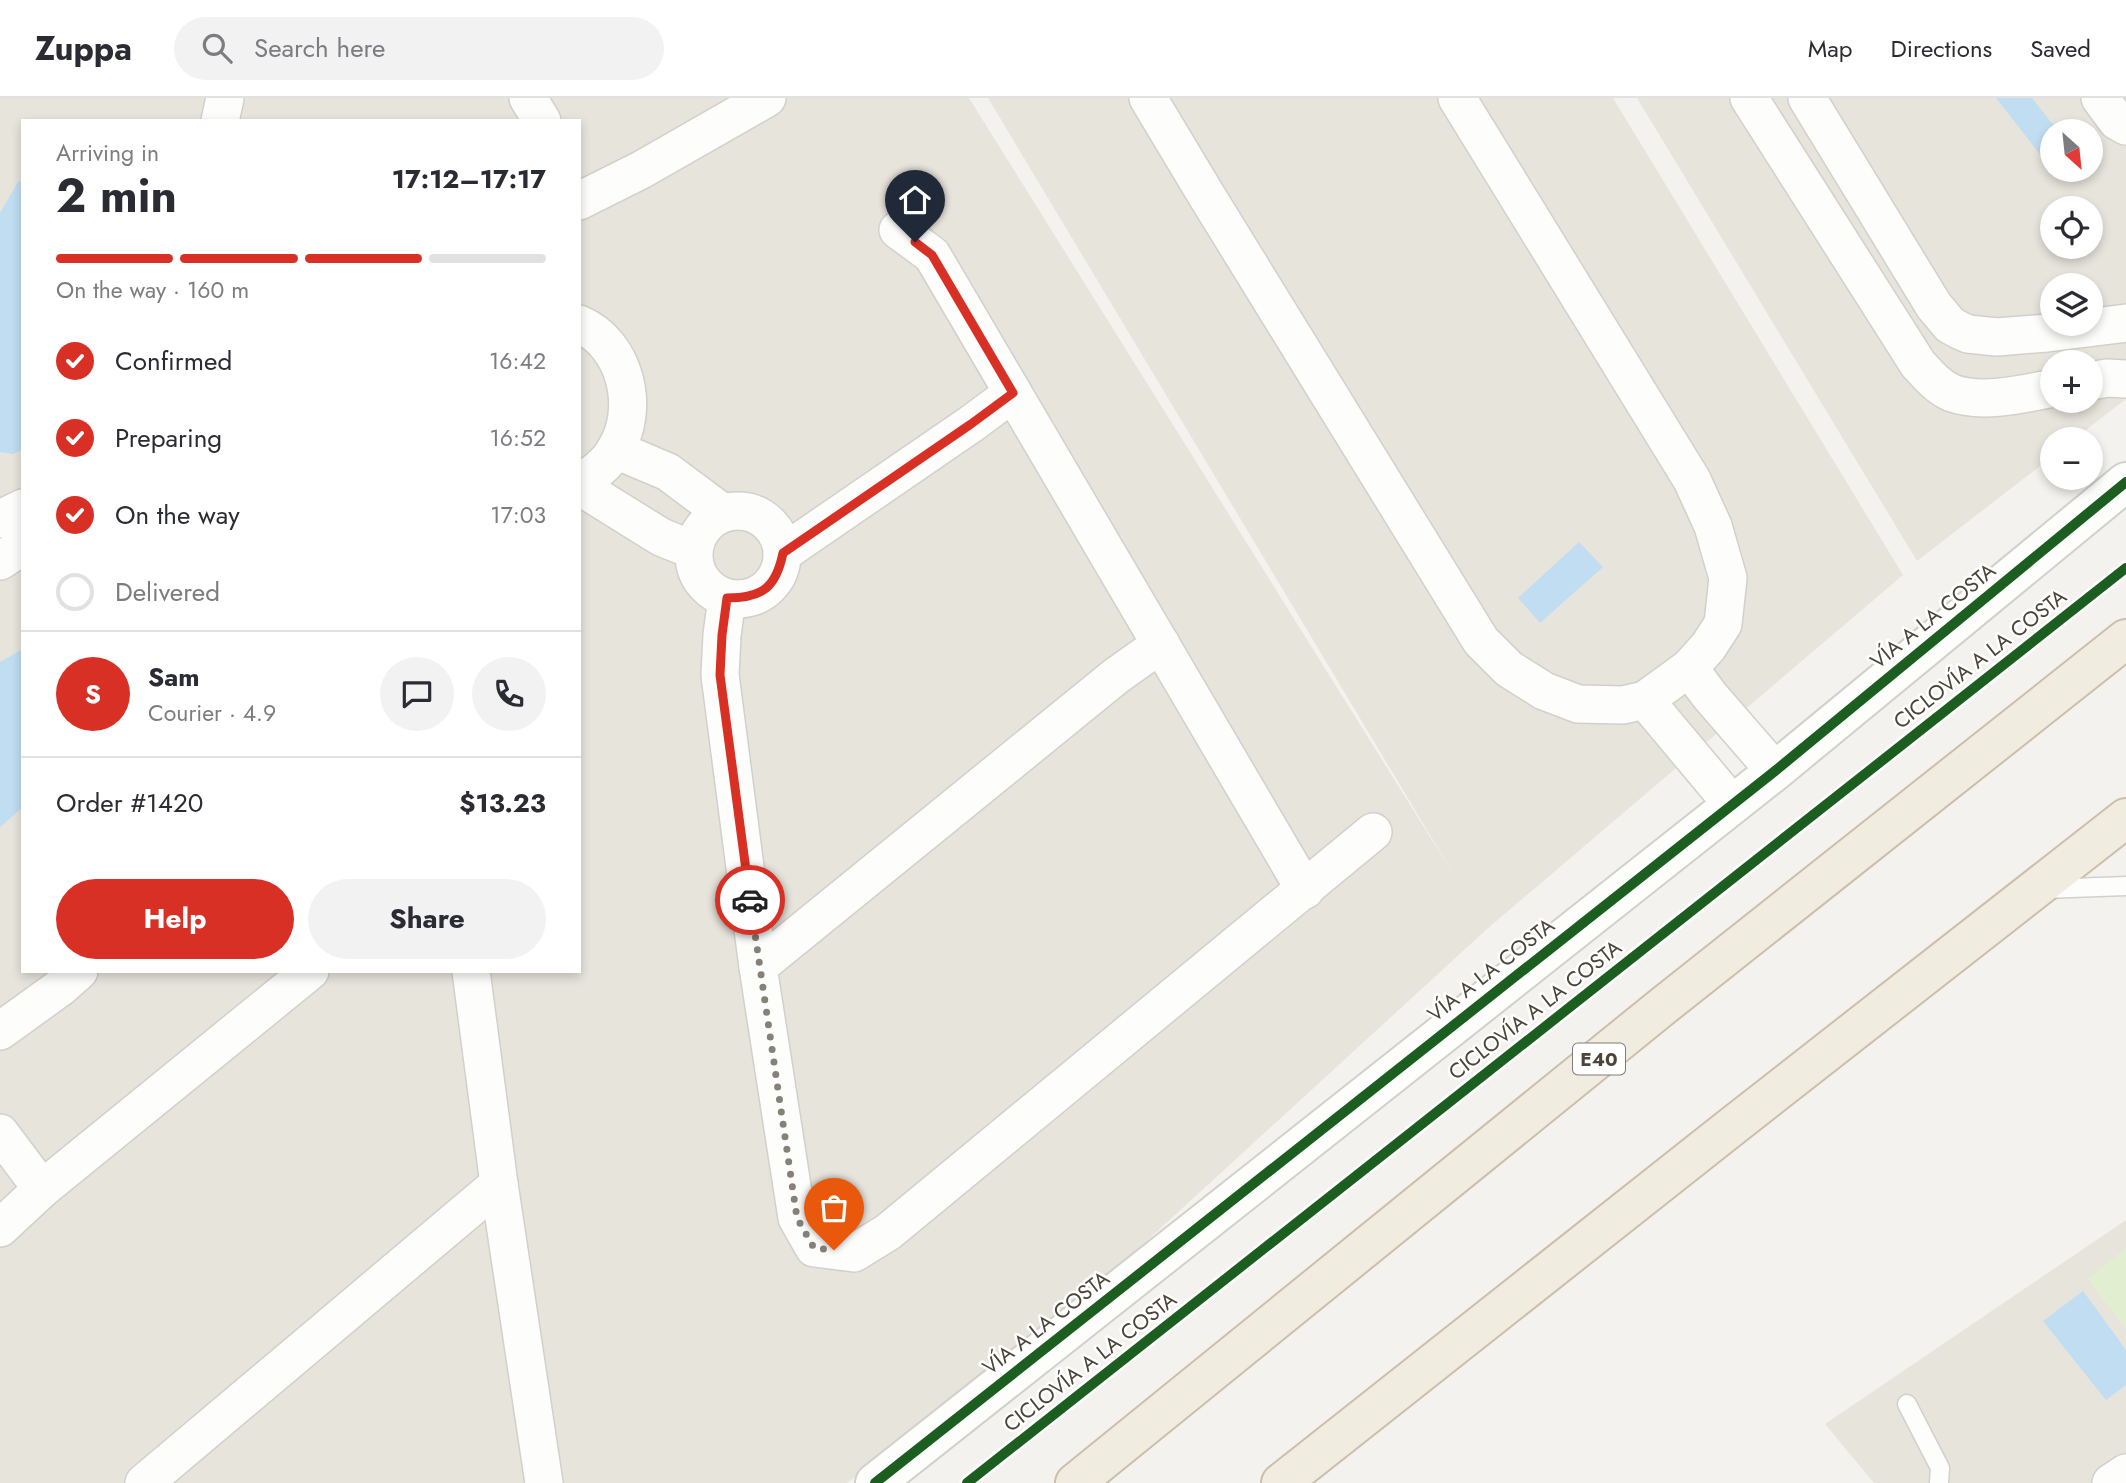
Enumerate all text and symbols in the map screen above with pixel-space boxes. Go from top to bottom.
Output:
search box [174,17,664,80]
text: Zuppa [35,25,132,72]
icon: search [198,29,236,67]
text: Search here [254,29,385,67]
text: Map [1808,31,1853,66]
text: Directions [1891,31,1992,66]
text: Saved [2030,31,2091,66]
north arrow [2040,119,2104,182]
map controls [2040,119,2103,490]
text: Arriving in [56,136,159,170]
text: 17:12–17:17 [392,160,546,198]
text: 2 min [56,163,177,229]
pin [885,170,945,242]
icon: home [896,181,934,219]
button: locate [2040,196,2103,259]
text: On the way · 160 m [56,273,249,307]
button: layers [2040,273,2103,336]
icon: check [56,342,94,380]
text: Confirmed [115,342,232,380]
text: 16:42 [489,344,546,378]
button: + [2040,350,2103,413]
icon: check [56,419,94,457]
text: Preparing [115,419,222,457]
text: 16:52 [489,421,546,455]
button: − [2040,427,2103,490]
icon: check [56,496,94,534]
text: On the way [115,496,240,534]
text: 17:03 [490,498,546,532]
street label: VÍA A LA COSTA [1864,556,2002,676]
text: Delivered [115,573,220,611]
street label: CICLOVÍA A LA COSTA [1887,582,2073,736]
button: chat [380,657,454,731]
button: phone [472,657,546,731]
text: Sam [148,658,200,696]
text: S [85,675,101,713]
text: Courier · 4.9 [148,696,276,730]
text: Order #1420 [56,784,203,822]
text: $13.23 [459,784,546,822]
courier [715,865,785,935]
button: Help [56,879,294,959]
button: Share [308,879,546,959]
icon: car [731,881,769,919]
street label: VÍA A LA COSTA [1421,911,1561,1029]
street label: CICLOVÍA A LA COSTA [1442,933,1628,1087]
road number: E40 [1573,1043,1625,1074]
pin [804,1178,864,1250]
icon: bag [815,1189,853,1227]
street label: VÍA A LA COSTA [976,1264,1116,1382]
street label: CICLOVÍA A LA COSTA [997,1285,1183,1439]

